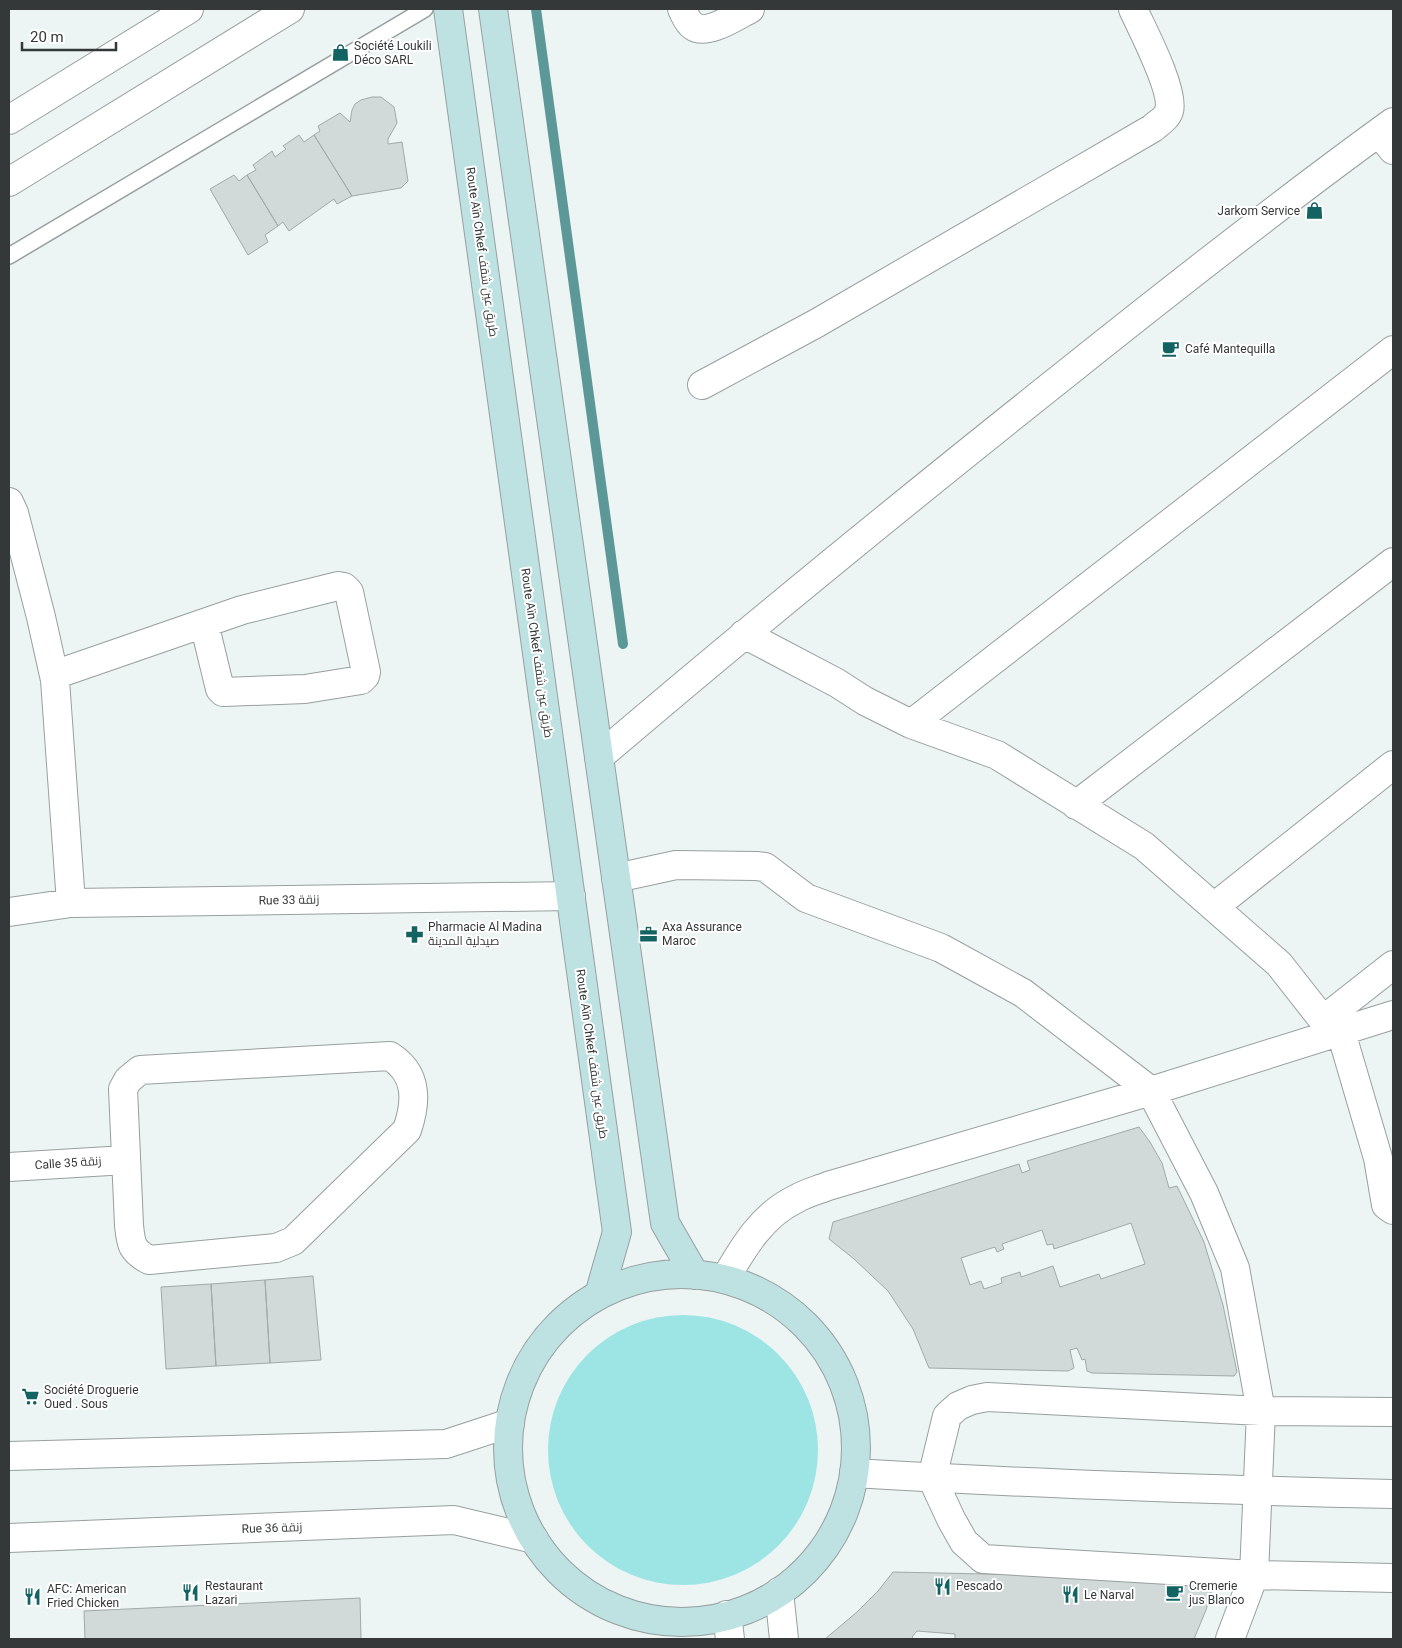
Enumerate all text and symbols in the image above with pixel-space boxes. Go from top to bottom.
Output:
scale bar [22,20,116,52]
text: 20 m [30,28,64,46]
place label: Société Loukili Déco SARL [354,39,432,67]
shop icon: Société Loukili Déco SARL [330,43,350,63]
street label: Route Aïn Chkef طريق عين شقف [463,166,501,338]
shop icon: Jarkom Service [1304,201,1324,221]
place label: Jarkom Service [1217,204,1300,218]
cafe icon: Café Mantequilla [1161,339,1181,359]
place label: Café Mantequilla [1185,342,1275,356]
street label: Route Aïn Chkef طريق عين شقف [518,567,556,739]
street label: Rue 33 زنقة [258,892,320,908]
place label: Pharmacie Al Madina صيدلية المدينة [428,920,542,948]
place label: Axa Assurance Maroc [662,920,742,948]
pharmacy icon: Pharmacie Al Madina صيدلية المدينة [404,924,424,944]
office icon: Axa Assurance Maroc [638,924,658,944]
street label: Route Aïn Chkef طريق عين شقف [573,968,611,1140]
street label: Calle 35 زنقة [34,1154,102,1172]
place label: Société Droguerie Oued . Sous [44,1383,139,1411]
supermarket icon: Société Droguerie Oued . Sous [20,1387,40,1407]
street label: Rue 36 زنقة [241,1520,303,1536]
restaurant icon: Pescado [932,1576,952,1596]
place label: Restaurant Lazari [205,1579,263,1607]
place label: Pescado [956,1579,1003,1593]
place label: Cremerie jus Blanco [1188,1579,1244,1607]
place label: AFC: American Fried Chicken [47,1582,126,1610]
restaurant icon: Restaurant Lazari [181,1583,201,1603]
cafe icon: Cremerie jus Blanco [1165,1583,1185,1603]
restaurant icon: Le Narval [1060,1585,1080,1605]
restaurant icon: AFC: American Fried Chicken [23,1586,43,1606]
place label: Le Narval [1084,1588,1134,1602]

